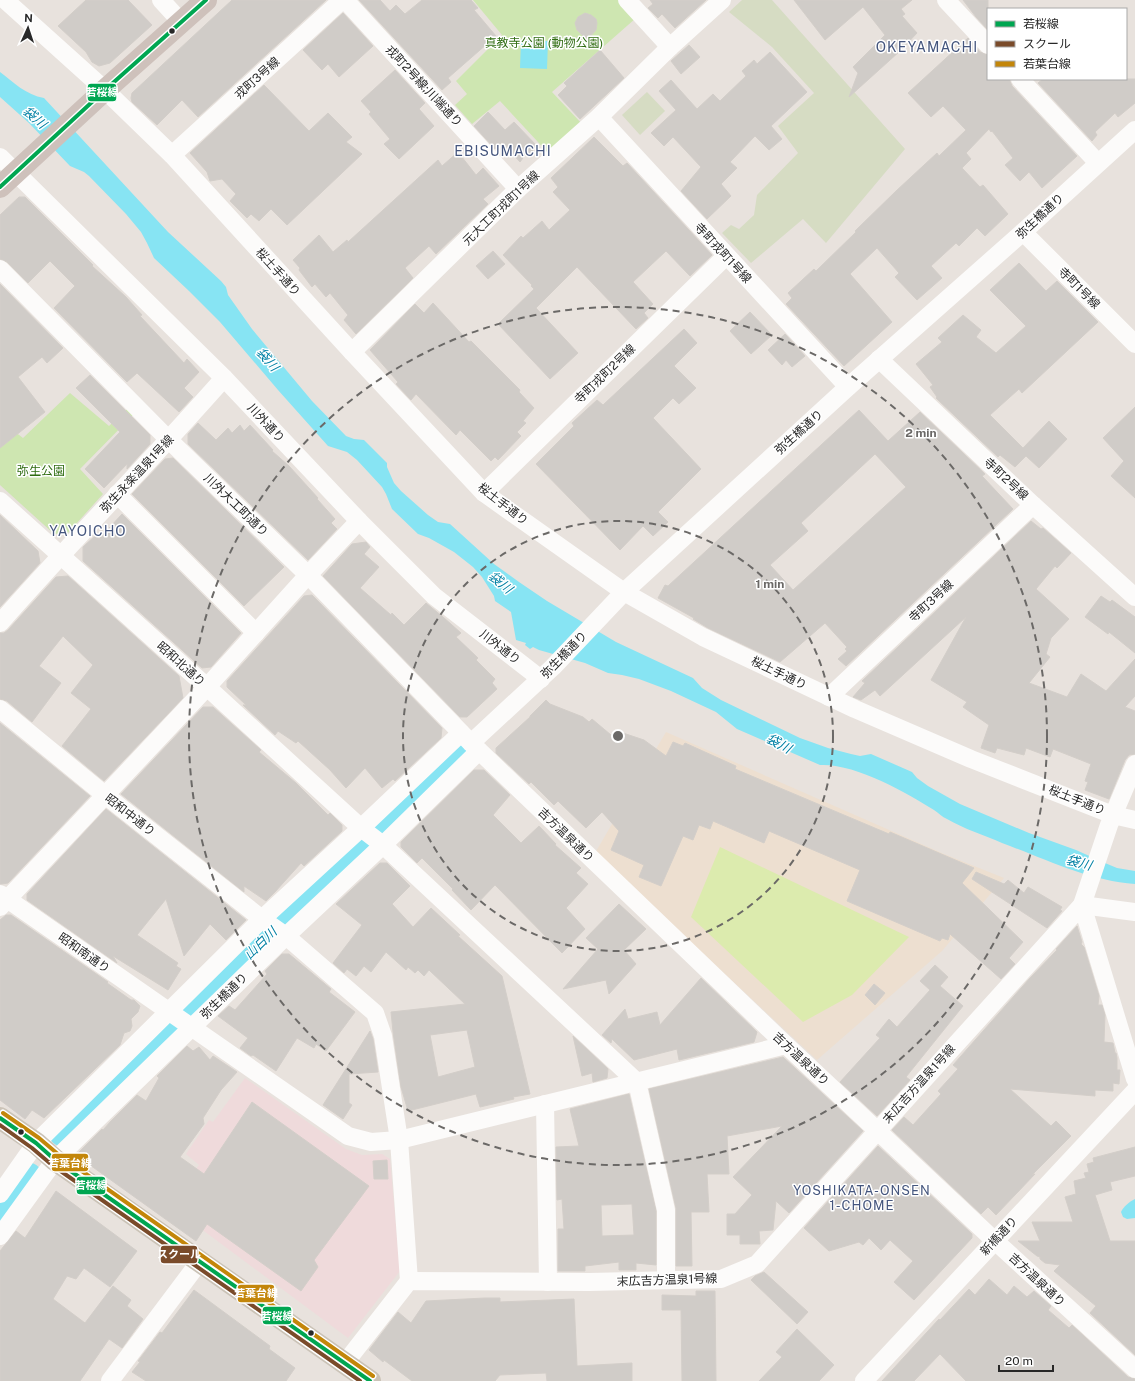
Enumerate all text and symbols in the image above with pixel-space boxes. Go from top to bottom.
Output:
north arrow [8,8,48,48]
legend [987,8,1127,80]
text: N [24,12,33,24]
text: 若桜線 [1023,17,1059,31]
unlabelled marker [167,26,177,36]
park label: 真教寺公園 (動物公園) [485,36,603,50]
text: スクール [1023,37,1071,51]
district label: OKEYAMACHI [876,39,978,55]
street label: 戎町2号線;川端通り [383,42,465,130]
street label: 戎町3号線 [232,54,282,102]
text: 若葉台線 [1023,57,1071,71]
line badge: 若桜線 [87,83,117,102]
text: 若桜線 [86,86,119,98]
water label: 袋川 [20,103,51,133]
district label: EBISUMACHI [454,143,552,159]
street label: 元大工町戎町1号線 [460,168,542,248]
street label: 弥生橋通り [1013,190,1067,242]
street label: 寺町戎町1号線 [692,220,754,286]
street label: 桜土手通り [253,245,303,299]
street label: 寺町1号線 [1055,264,1103,312]
street label: 寺町戎町2号線 [572,341,638,407]
water label: 袋川 [253,345,283,376]
street label: 川外通り [245,401,287,445]
street label: 弥生橋通り [772,407,826,457]
text: 2 min [905,426,937,440]
street label: 弥生永楽温泉1号線 [97,432,177,516]
street label: 寺町2号線 [981,455,1031,503]
park label: 弥生公園 [17,464,65,478]
street label: 川外大工町通り [201,471,271,539]
street label: 桜土手通り [475,480,531,528]
district label: YAYOICHO [49,523,127,539]
water label: 袋川 [486,568,517,598]
text: 1 min [756,577,784,591]
street label: 寺町3号線 [906,577,956,625]
street label: 川外通り [477,627,523,667]
street label: 弥生橋通り [538,629,590,681]
street label: 昭和北通り [154,639,208,689]
street label: 桜土手通り [749,654,809,692]
centre of rings [611,729,625,743]
water label: 袋川 [764,731,796,757]
street label: 桜土手通り [1047,782,1107,818]
street label: 昭和中通り [102,791,158,839]
street label: 吉方温泉通り [535,805,597,865]
water label: 袋川 [1064,852,1095,874]
water label: 山白川 [241,923,281,962]
street label: 昭和南通り [55,930,113,976]
street label: 弥生橋通り [198,970,250,1022]
street label: 吉方温泉通り [770,1029,832,1089]
street label: 末広吉方温泉1号線 [880,1042,958,1126]
unlabelled marker [16,1127,26,1137]
line badge: 若葉台線 [51,1153,89,1172]
text: 若葉台線 [48,1157,92,1169]
line badge: 若桜線 [76,1176,106,1195]
text: 若桜線 [75,1179,108,1191]
district label: YOSHIKATA-ONSEN 1-CHOME [793,1183,931,1213]
street label: 新橋通り [978,1214,1020,1258]
line badge: スクール [160,1245,198,1264]
text: スクール [157,1248,201,1260]
street label: 吉方温泉通り [1006,1250,1068,1310]
street label: 末広吉方温泉1号線 [616,1271,718,1289]
line badge: 若葉台線 [237,1284,275,1303]
text: 若葉台線 [234,1287,278,1299]
line badge: 若桜線 [262,1306,292,1325]
text: 若桜線 [261,1310,294,1322]
unlabelled marker [306,1328,316,1338]
scale bar [999,1347,1053,1373]
text: 20 m [1005,1354,1033,1368]

